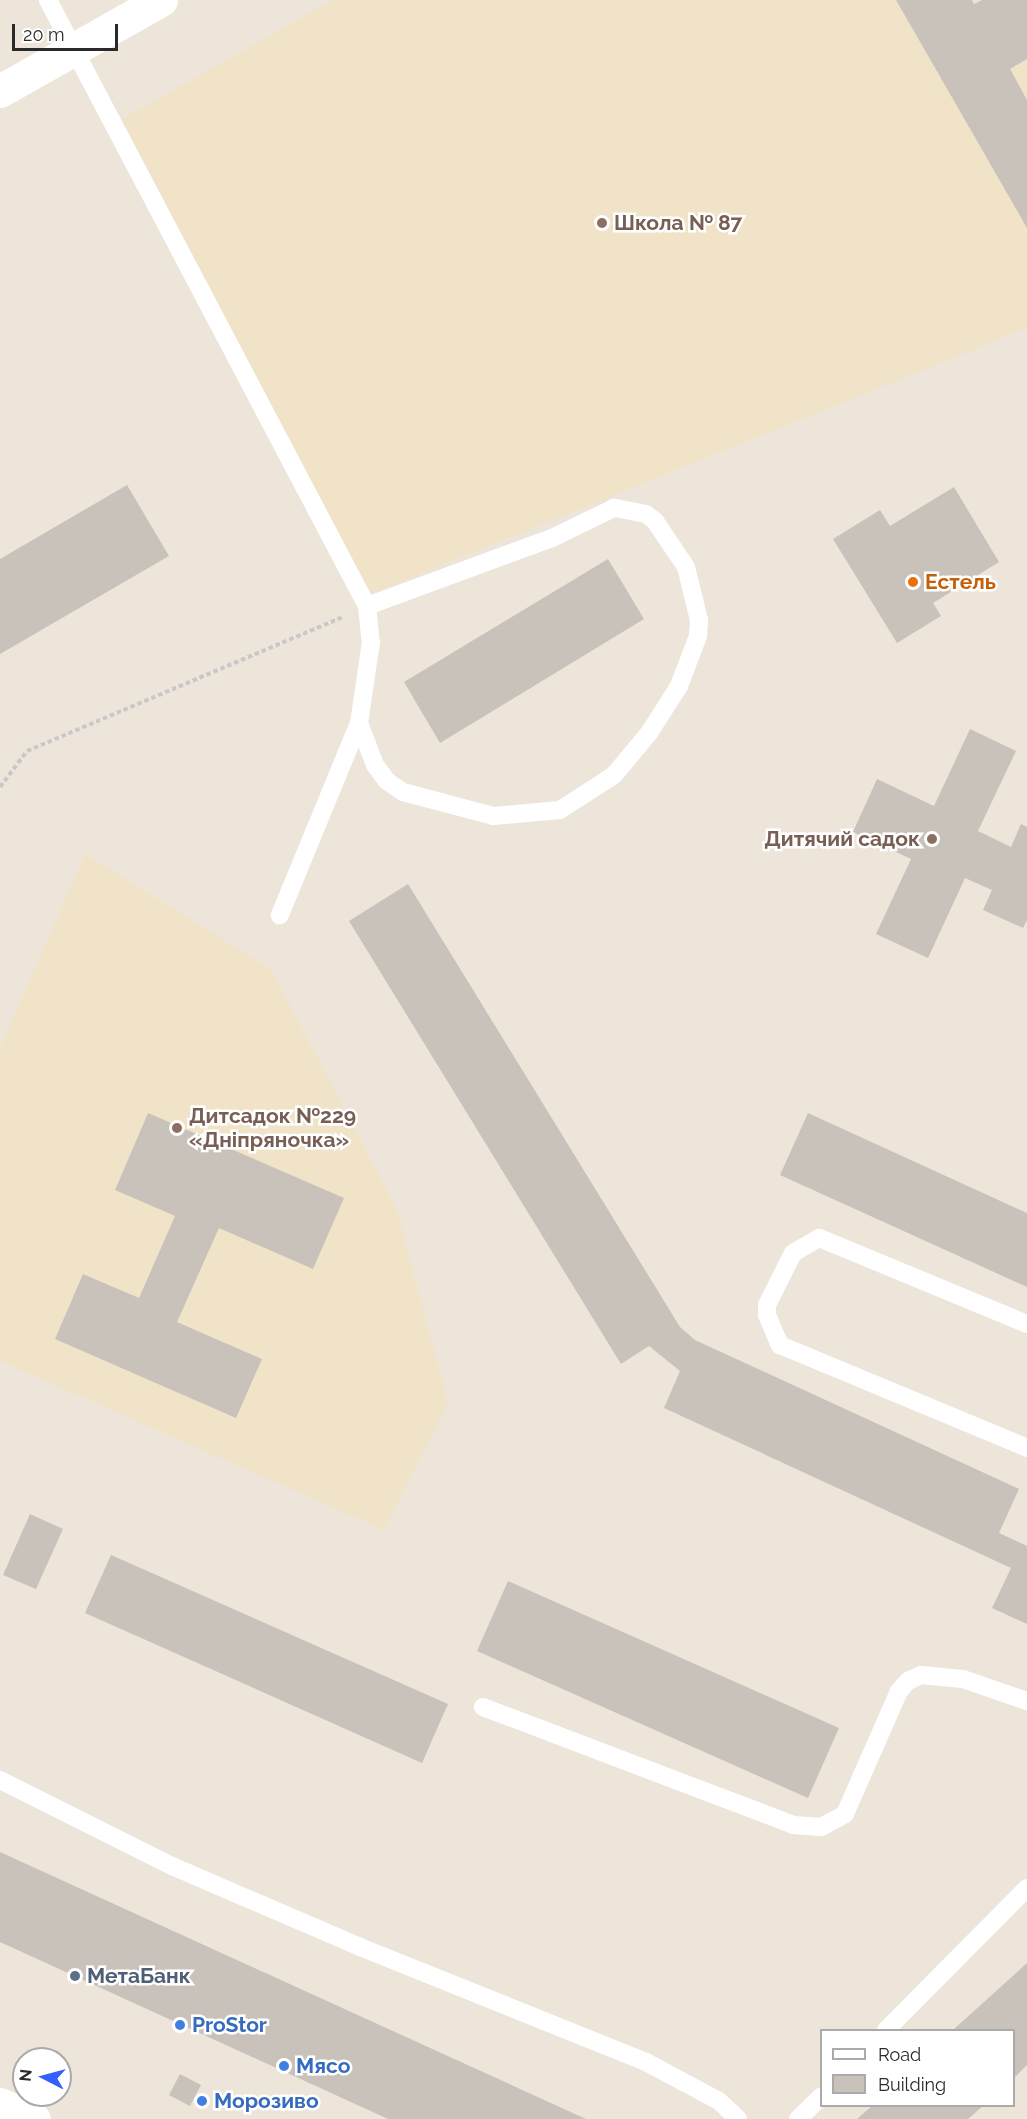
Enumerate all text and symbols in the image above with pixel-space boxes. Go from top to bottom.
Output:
scale bar [15,12,122,50]
text: 20 m [23,24,65,45]
place label: Школа № 87 [614,210,742,236]
marker: Школа № 87 [595,216,609,230]
place label: Естель [925,569,996,595]
marker: Естель [906,575,920,589]
place label: Дитячий садок [764,826,920,852]
marker: Дитячий садок [925,832,939,846]
place label: Дитсадок №229 «Дніпряночка» [189,1103,356,1153]
marker: Дитсадок №229 «Дніпряночка» [170,1121,184,1135]
place label: МетаБанк [87,1963,191,1989]
marker: МетаБанк [68,1969,82,1983]
place label: ProStor [192,2012,267,2038]
marker: ProStor [173,2018,187,2032]
legend [820,2029,1015,2107]
text: Road [878,2044,921,2065]
north arrow [12,2047,72,2107]
place label: Мясо [296,2053,350,2079]
marker: Мясо [277,2059,291,2073]
text: N [16,2068,36,2082]
text: Building [878,2074,946,2095]
place label: Морозиво [214,2088,319,2114]
marker: Морозиво [195,2094,209,2108]

